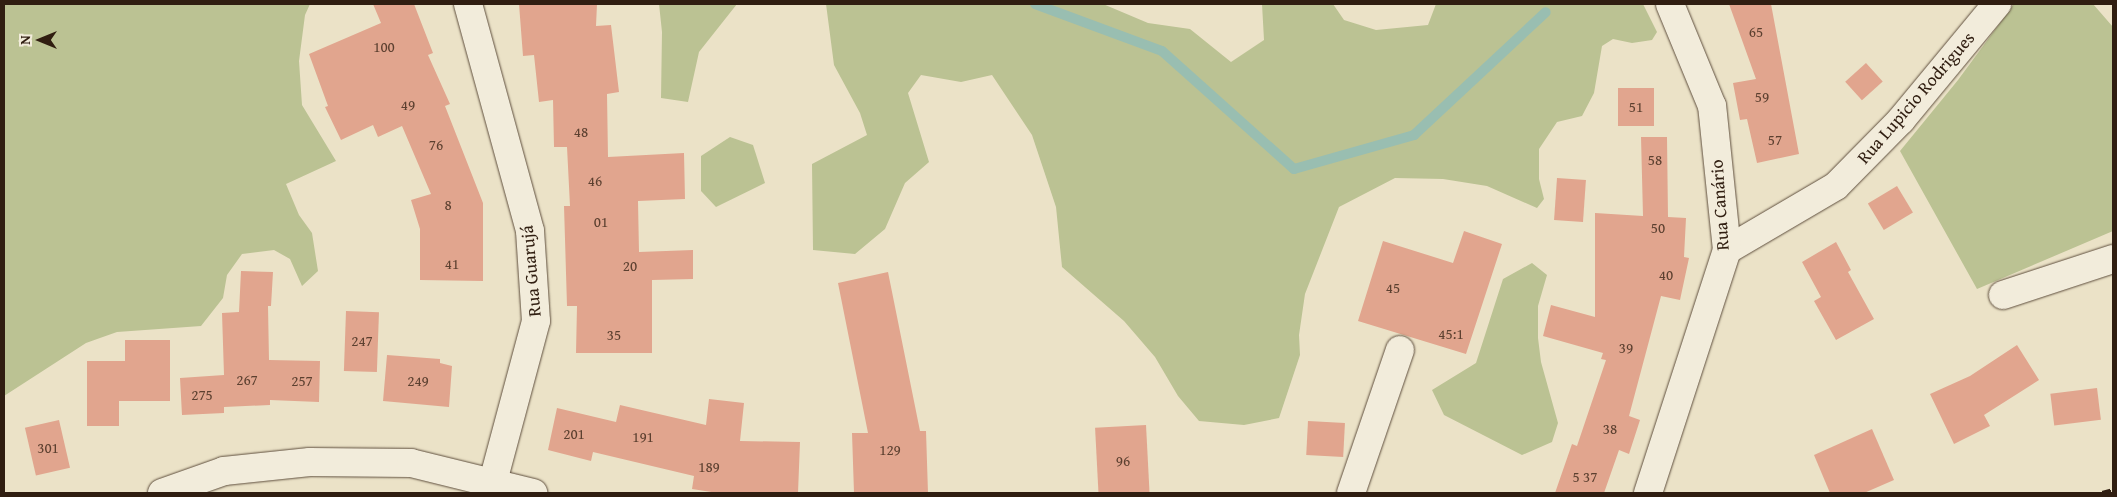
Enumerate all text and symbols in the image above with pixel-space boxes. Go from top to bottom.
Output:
north arrow [15,15,65,65]
house number: 65 [1749,23,1763,41]
street label: Rua Lupicio Rodrigues [1853,28,1979,168]
text: N [15,35,35,45]
house number: 100 [373,38,395,56]
house number: 59 [1755,88,1769,106]
house number: 49 [401,96,415,114]
house number: 51 [1629,98,1643,116]
house number: 48 [574,123,588,141]
house number: 57 [1768,131,1782,149]
house number: 76 [429,136,443,154]
house number: 58 [1648,151,1662,169]
street label: Rua Canário [1706,159,1734,251]
house number: 46 [588,172,602,190]
house number: 8 [444,196,452,214]
house number: 01 [594,213,608,231]
house number: 50 [1651,219,1665,237]
street label: Rua Guarujá [516,224,546,318]
house number: 41 [445,255,459,273]
house number: 20 [623,257,637,275]
house number: 40 [1659,266,1673,284]
house number: 45 [1386,279,1400,297]
house number: 45:1 [1438,325,1464,343]
house number: 35 [607,326,621,344]
house number: 247 [351,332,373,350]
house number: 39 [1619,339,1633,357]
house number: 267 [236,371,258,389]
house number: 257 [291,372,313,390]
house number: 249 [407,372,429,390]
house number: 275 [191,386,213,404]
house number: 38 [1603,420,1617,438]
house number: 201 [563,425,585,443]
house number: 191 [632,428,654,446]
house number: 301 [37,439,59,457]
house number: 129 [879,441,901,459]
house number: 96 [1116,452,1130,470]
house number: 189 [698,458,720,476]
house number: 5 37 [1573,468,1597,486]

